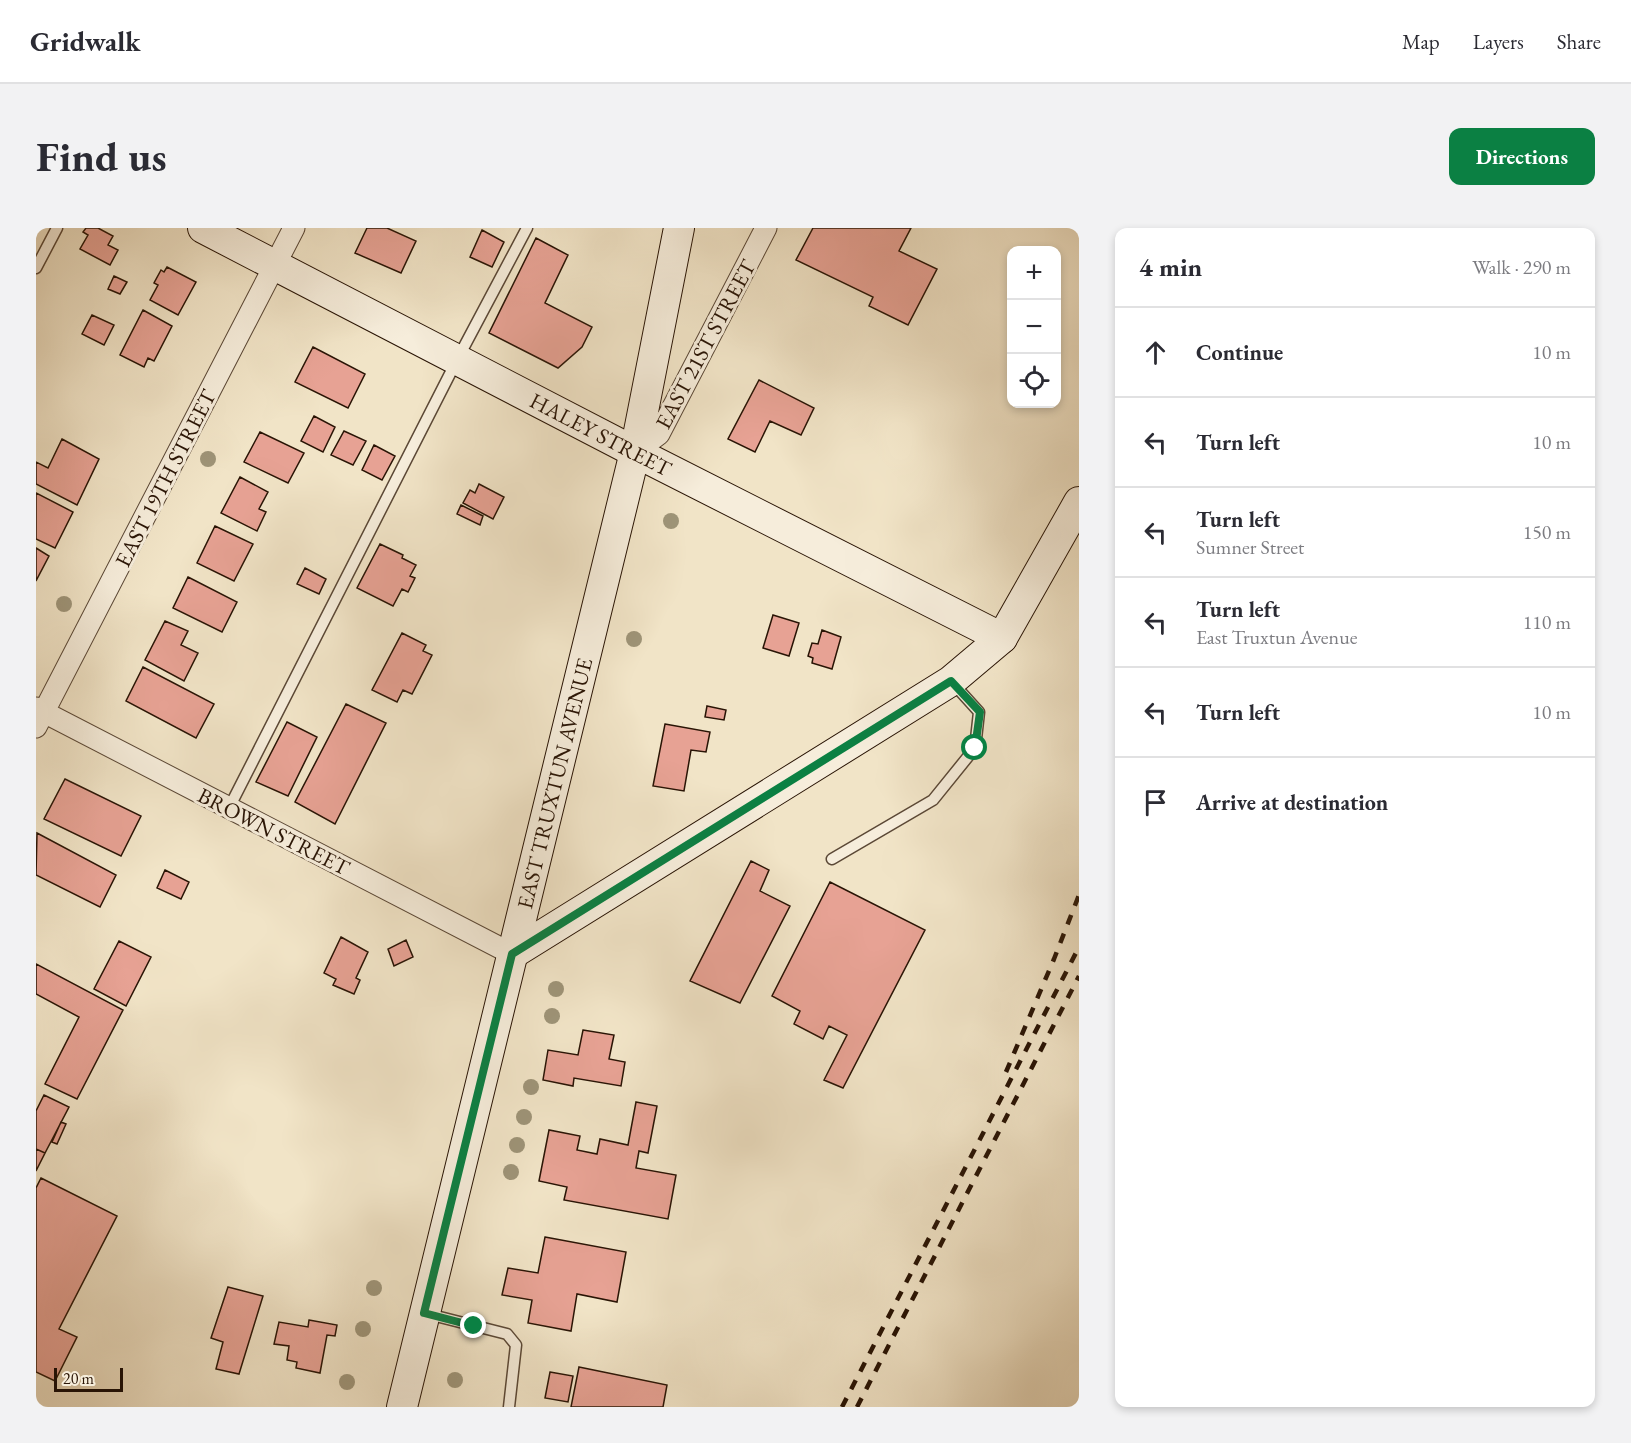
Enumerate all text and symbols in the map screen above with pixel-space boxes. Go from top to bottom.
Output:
text: Gridwalk [30,23,141,59]
text: Map [1402,28,1440,55]
text: Layers [1473,28,1524,55]
text: Share [1557,28,1601,55]
button: Directions [1449,128,1595,185]
text: Find us [36,129,167,184]
map controls [1007,246,1061,408]
button: + [1007,246,1061,300]
text: 4 min [1139,250,1202,284]
street label: EAST 21ST STREET [649,254,762,434]
text: Walk · 290 m [1472,254,1571,280]
button: − [1007,300,1061,354]
icon: ahead [1139,336,1172,369]
text: Continue [1196,338,1283,367]
text: 10 m [1532,339,1571,365]
button: locate [1007,354,1061,408]
street label: EAST 19TH STREET [108,384,223,572]
street label: HALEY STREET [525,386,677,483]
icon: left [1139,426,1172,459]
text: Turn left [1196,428,1280,457]
text: 10 m [1532,429,1571,455]
text: Turn left [1196,505,1280,534]
icon: left [1139,516,1172,549]
text: 150 m [1523,519,1571,545]
text: Sumner Street [1196,534,1304,560]
text: Turn left [1196,595,1280,624]
icon: left [1139,606,1172,639]
text: 110 m [1523,609,1571,635]
text: East Truxtun Avenue [1196,624,1358,650]
street label: EAST TRUXTUN AVENUE [510,655,599,912]
icon: left [1139,696,1172,729]
text: Turn left [1196,698,1280,727]
text: 10 m [1532,699,1571,725]
route start [961,734,987,760]
street label: BROWN STREET [193,781,355,882]
icon: arrive [1139,786,1172,819]
text: Arrive at destination [1196,788,1388,817]
route end [460,1312,486,1338]
scale bar [54,1365,123,1392]
text: 20 m [63,1368,94,1389]

